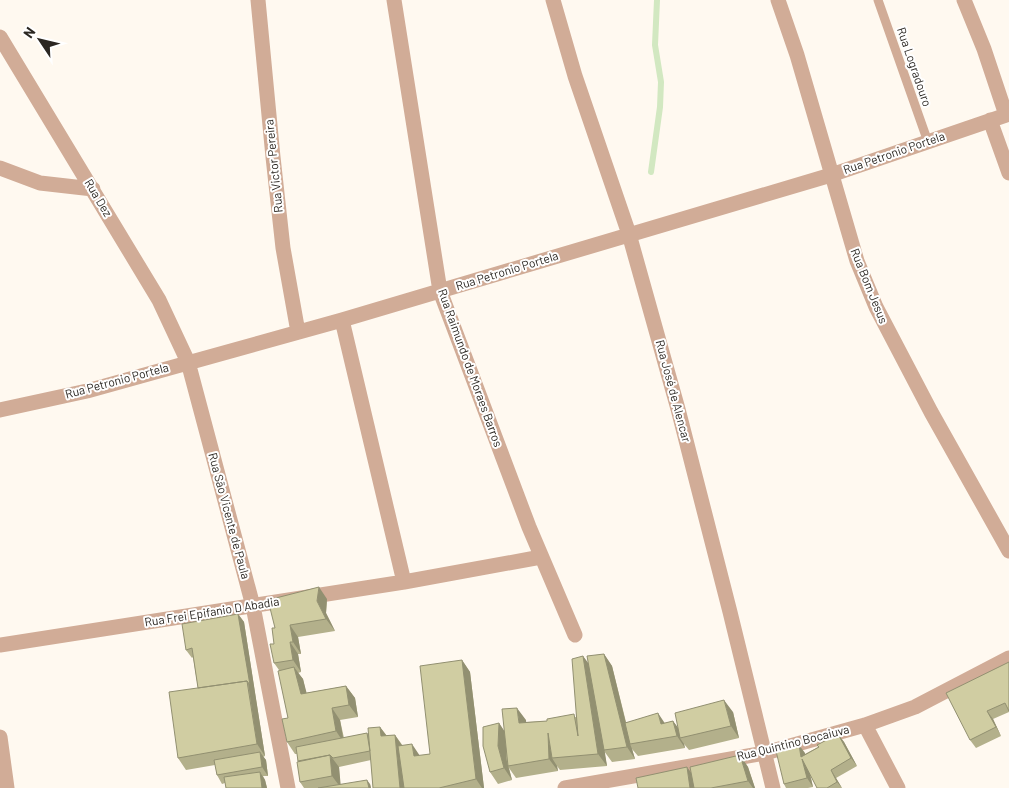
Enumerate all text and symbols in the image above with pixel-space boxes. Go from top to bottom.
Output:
north arrow [15,15,65,65]
text: N [19,24,39,41]
street label: Rua Logradouro [895,25,935,108]
street label: Rua Victor Pereira [261,119,285,213]
street label: Rua Petronio Portela [841,128,946,176]
street label: Rua Dez [82,176,116,219]
street label: Rua Bom Jesus [848,246,891,325]
street label: Rua Petronio Portela [454,248,560,292]
street label: Rua Raimundo de Moraes Barros [436,287,506,449]
street label: Rua José de Alencar [654,338,695,444]
street label: Rua Petronio Portela [63,359,170,401]
street label: Rua São Vicente de Paula [206,451,254,580]
street label: Rua Frei Epifanio D Abadia [143,593,280,629]
street label: Rua Quintino Bocaiuva [735,721,851,763]

